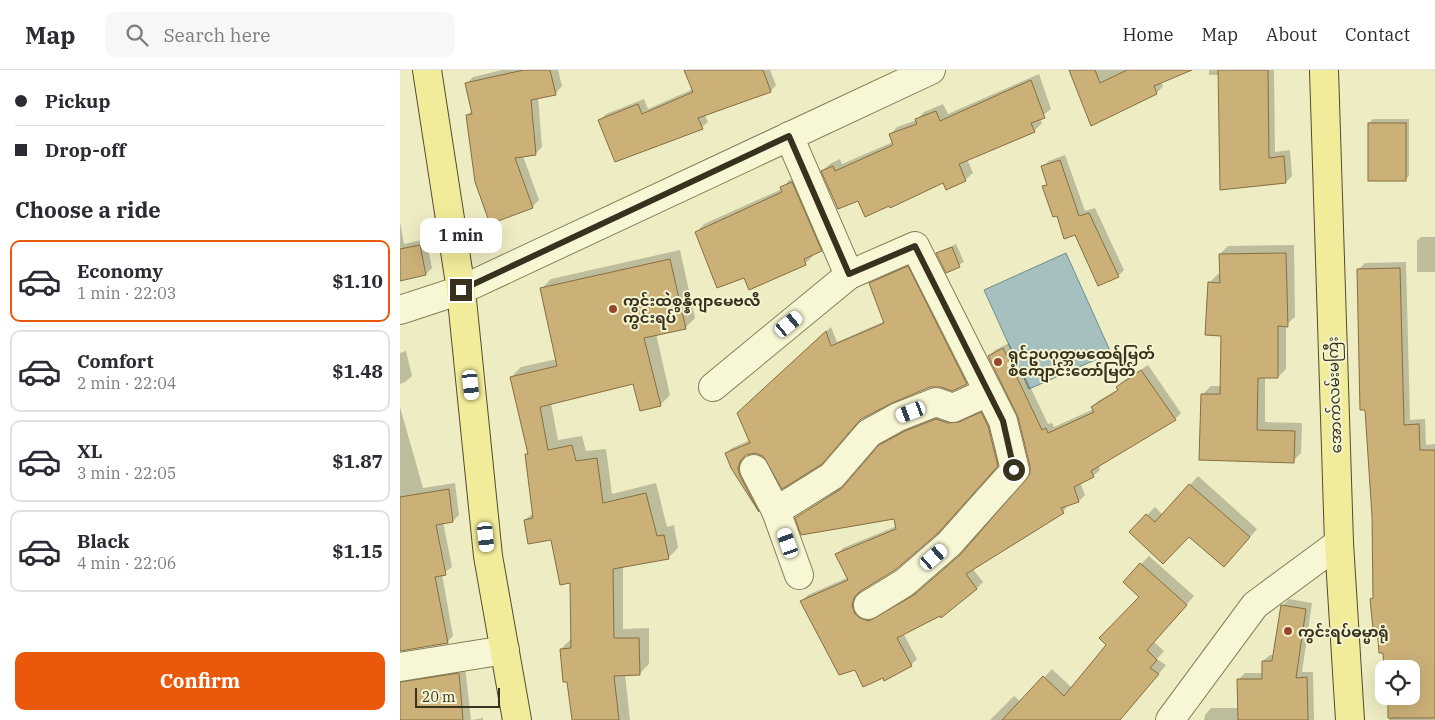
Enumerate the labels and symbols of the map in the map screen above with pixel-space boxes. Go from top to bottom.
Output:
callout: 1 min [420,218,502,252]
route end [450,279,472,301]
place label: ကွင်းထဲစွန္နီဂျာမေဗလီ ကွင်းရပ် [623,291,761,330]
marker: ကွင်းထဲစွန္နီဂျာမေဗလီ ကွင်းရပ် [607,303,619,315]
car [772,309,805,339]
street label: အောက်လမ်းမကြီး [1322,336,1349,454]
place label: ရှင်ဥပဂုတ္တမထေရ်မြတ် စံကျောင်းတော်မြတ် [1008,344,1155,383]
marker: ရှင်ဥပဂုတ္တမထေရ်မြတ် စံကျောင်းတော်မြတ် [992,356,1004,368]
car [461,369,480,401]
car [894,400,927,424]
route start [1003,459,1025,481]
car [476,521,495,553]
car [776,526,799,560]
car [917,541,950,573]
place label: ကွင်းရပ်ဓမ္မာရုံ [1298,622,1389,644]
marker: ကွင်းရပ်ဓမ္မာရုံ [1282,625,1294,637]
scale bar [415,685,500,708]

